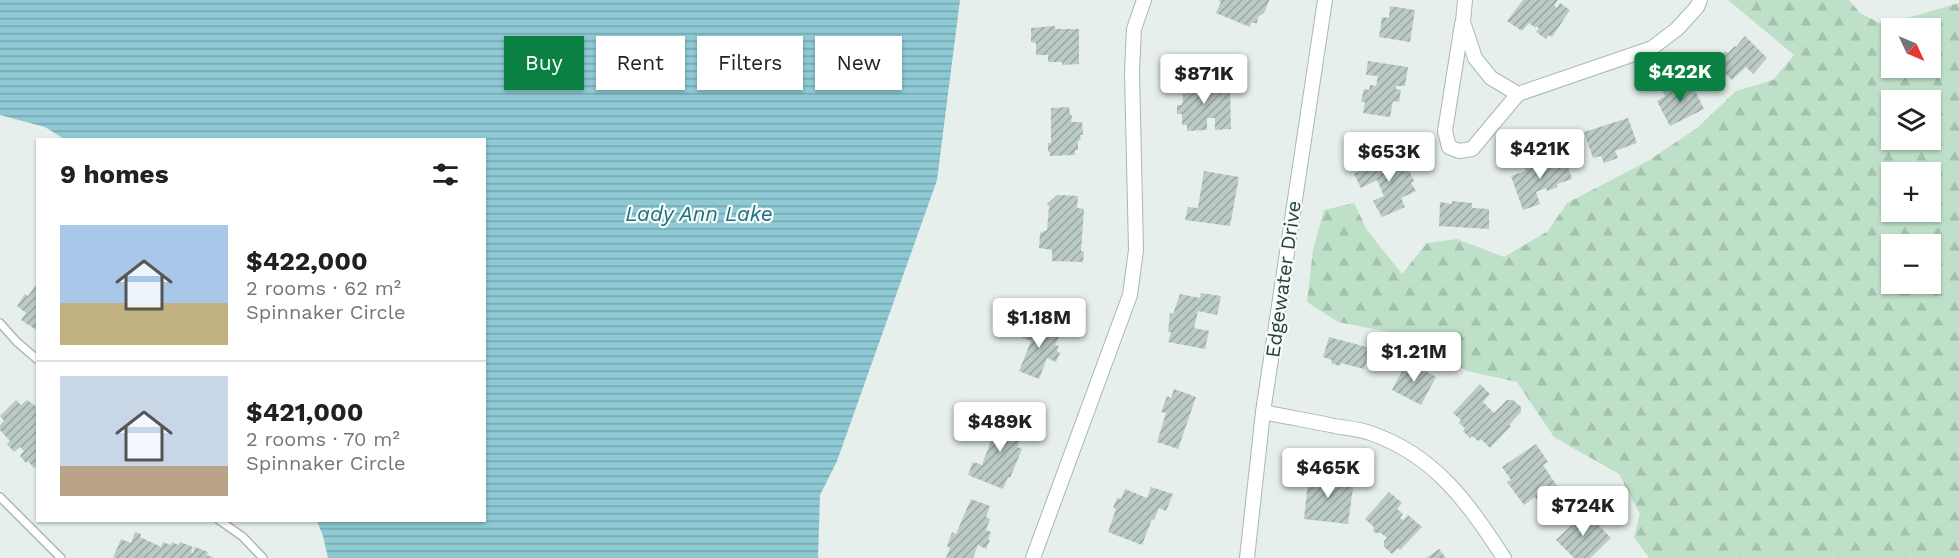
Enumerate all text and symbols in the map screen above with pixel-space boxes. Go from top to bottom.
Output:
north arrow [1881,18,1941,78]
map controls [1881,18,1941,294]
chip: Buy [504,36,584,90]
chip: Rent [596,36,685,90]
chip: Filters [697,36,803,90]
chip: New [815,36,902,90]
pin: $422K [1638,52,1722,103]
pin: $871K [1162,54,1246,105]
text: $422K [1648,59,1712,83]
text: $871K [1174,61,1234,85]
button: layers [1881,90,1941,150]
pin: $421K [1498,129,1582,180]
pin: $653K [1347,132,1431,183]
text: $421K [1510,136,1570,160]
text: $653K [1358,139,1420,163]
icon: filters [429,158,462,191]
text: 9 homes [60,159,169,189]
button: + [1881,162,1941,222]
street label: Edgewater Drive [1260,199,1306,359]
water label: Lady Ann Lake [625,201,773,226]
button: − [1881,234,1941,294]
text: $422,000 [246,246,368,276]
icon: home [108,249,180,321]
text: 2 rooms · 62 m² [246,276,401,300]
pin: $1.18M [990,298,1088,349]
text: Spinnaker Circle [246,300,405,324]
text: $1.18M [1007,305,1071,329]
pin: $1.21M [1365,332,1463,383]
text: $1.21M [1381,339,1447,363]
text: $421,000 [246,397,363,427]
icon: home [108,400,180,472]
pin: $489K [958,402,1042,453]
text: $489K [968,409,1032,433]
text: 2 rooms · 70 m² [246,427,400,451]
pin: $465K [1286,448,1370,499]
text: Spinnaker Circle [246,451,405,475]
text: $465K [1296,455,1360,479]
pin: $724K [1541,486,1625,537]
text: $724K [1551,493,1615,517]

